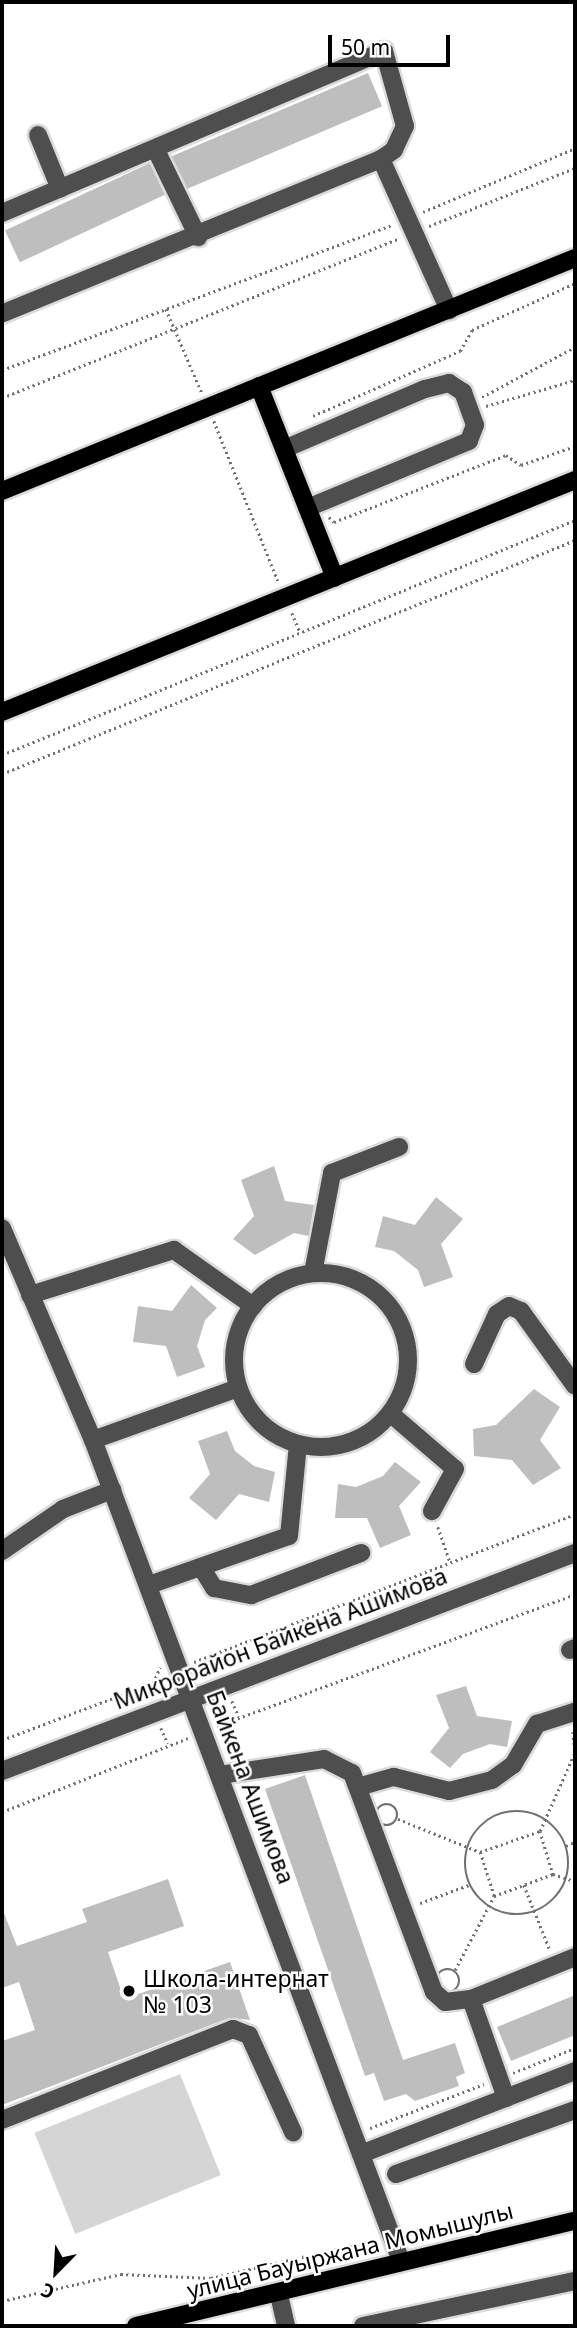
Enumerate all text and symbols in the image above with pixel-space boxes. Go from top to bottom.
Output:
scale bar [332,21,454,65]
text: 50 m [341,33,390,61]
street label: Микрорайон Байкена Ашимова [109,1562,451,1714]
street label: Байкена Ашимова [201,1686,301,1888]
place label: Школа-интернат № 103 [143,1964,329,2018]
marker: Школа-интернат № 103 [121,1983,137,1999]
street label: улица Бауыржана Момышулы [184,2196,516,2304]
north arrow [21,2237,91,2307]
text: С [37,2277,58,2306]

